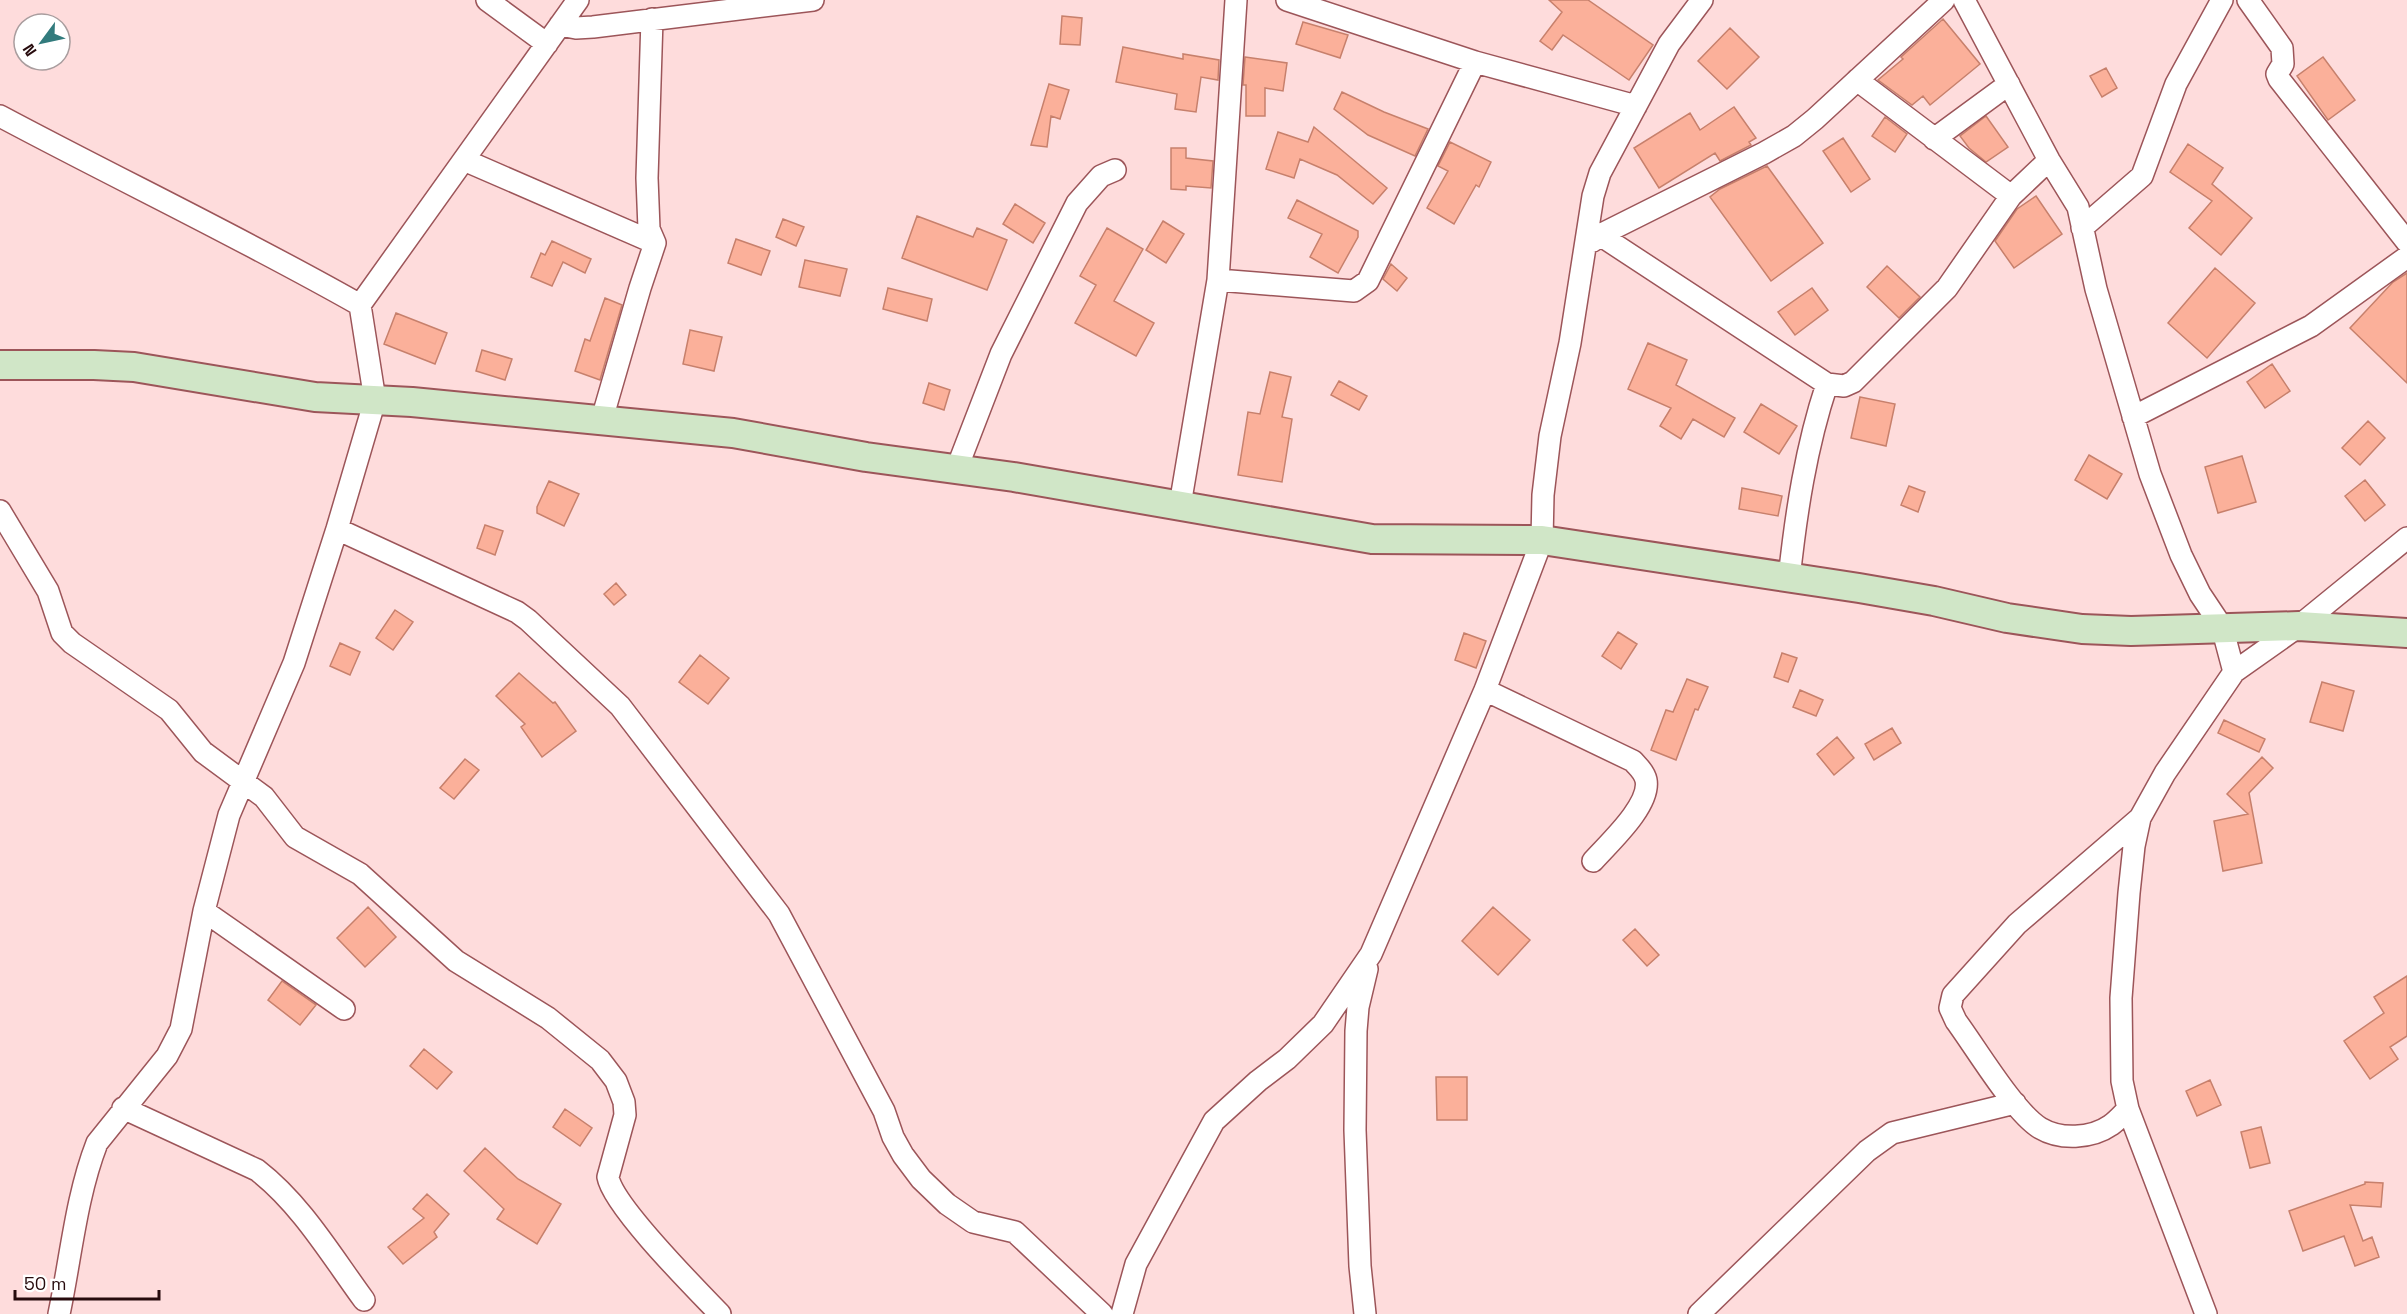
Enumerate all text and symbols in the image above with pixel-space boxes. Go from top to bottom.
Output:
north arrow [12,12,72,72]
text: N [18,40,42,60]
scale bar [15,1263,159,1301]
text: 50 m [24,1272,66,1295]

